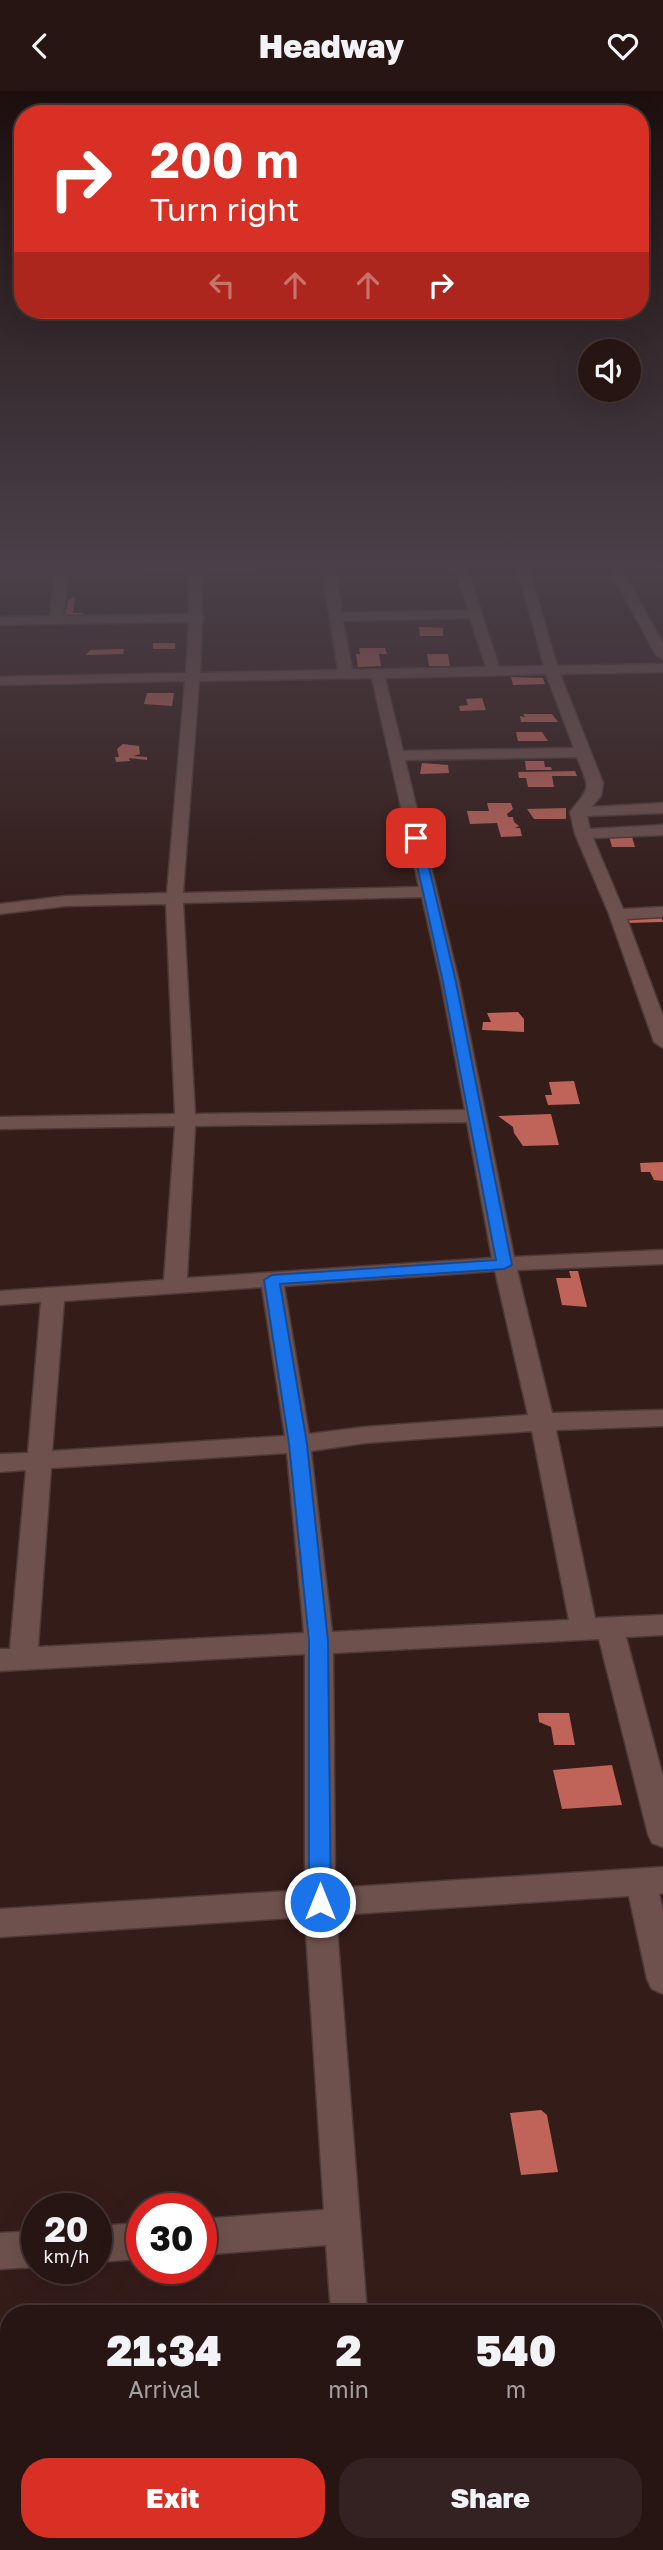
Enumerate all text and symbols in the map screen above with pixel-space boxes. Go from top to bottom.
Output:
icon: back [21,27,59,65]
text: Headway [259,27,404,65]
icon: heart [604,27,642,65]
text: 200 m [150,130,299,189]
icon: right [35,133,126,224]
text: Turn right [150,190,299,228]
icon: left [203,266,241,304]
icon: ahead [276,266,314,304]
icon: ahead [349,266,387,304]
icon: right [422,266,460,304]
map controls [578,339,641,402]
button: sound [578,339,641,402]
pin [386,808,446,868]
icon: arrive [397,819,435,857]
position arrow [283,1865,357,1939]
speed limit sign: 30 [126,2193,217,2284]
text: 20 [44,2208,89,2250]
text: km/h [44,2245,89,2267]
text: 21:34 [107,2325,222,2375]
text: 2 [336,2325,362,2375]
text: 540 [476,2325,556,2375]
text: Arrival [128,2375,200,2403]
text: min [328,2375,369,2403]
text: m [506,2375,526,2403]
button: Exit [21,2458,325,2538]
button: Share [339,2458,642,2538]

